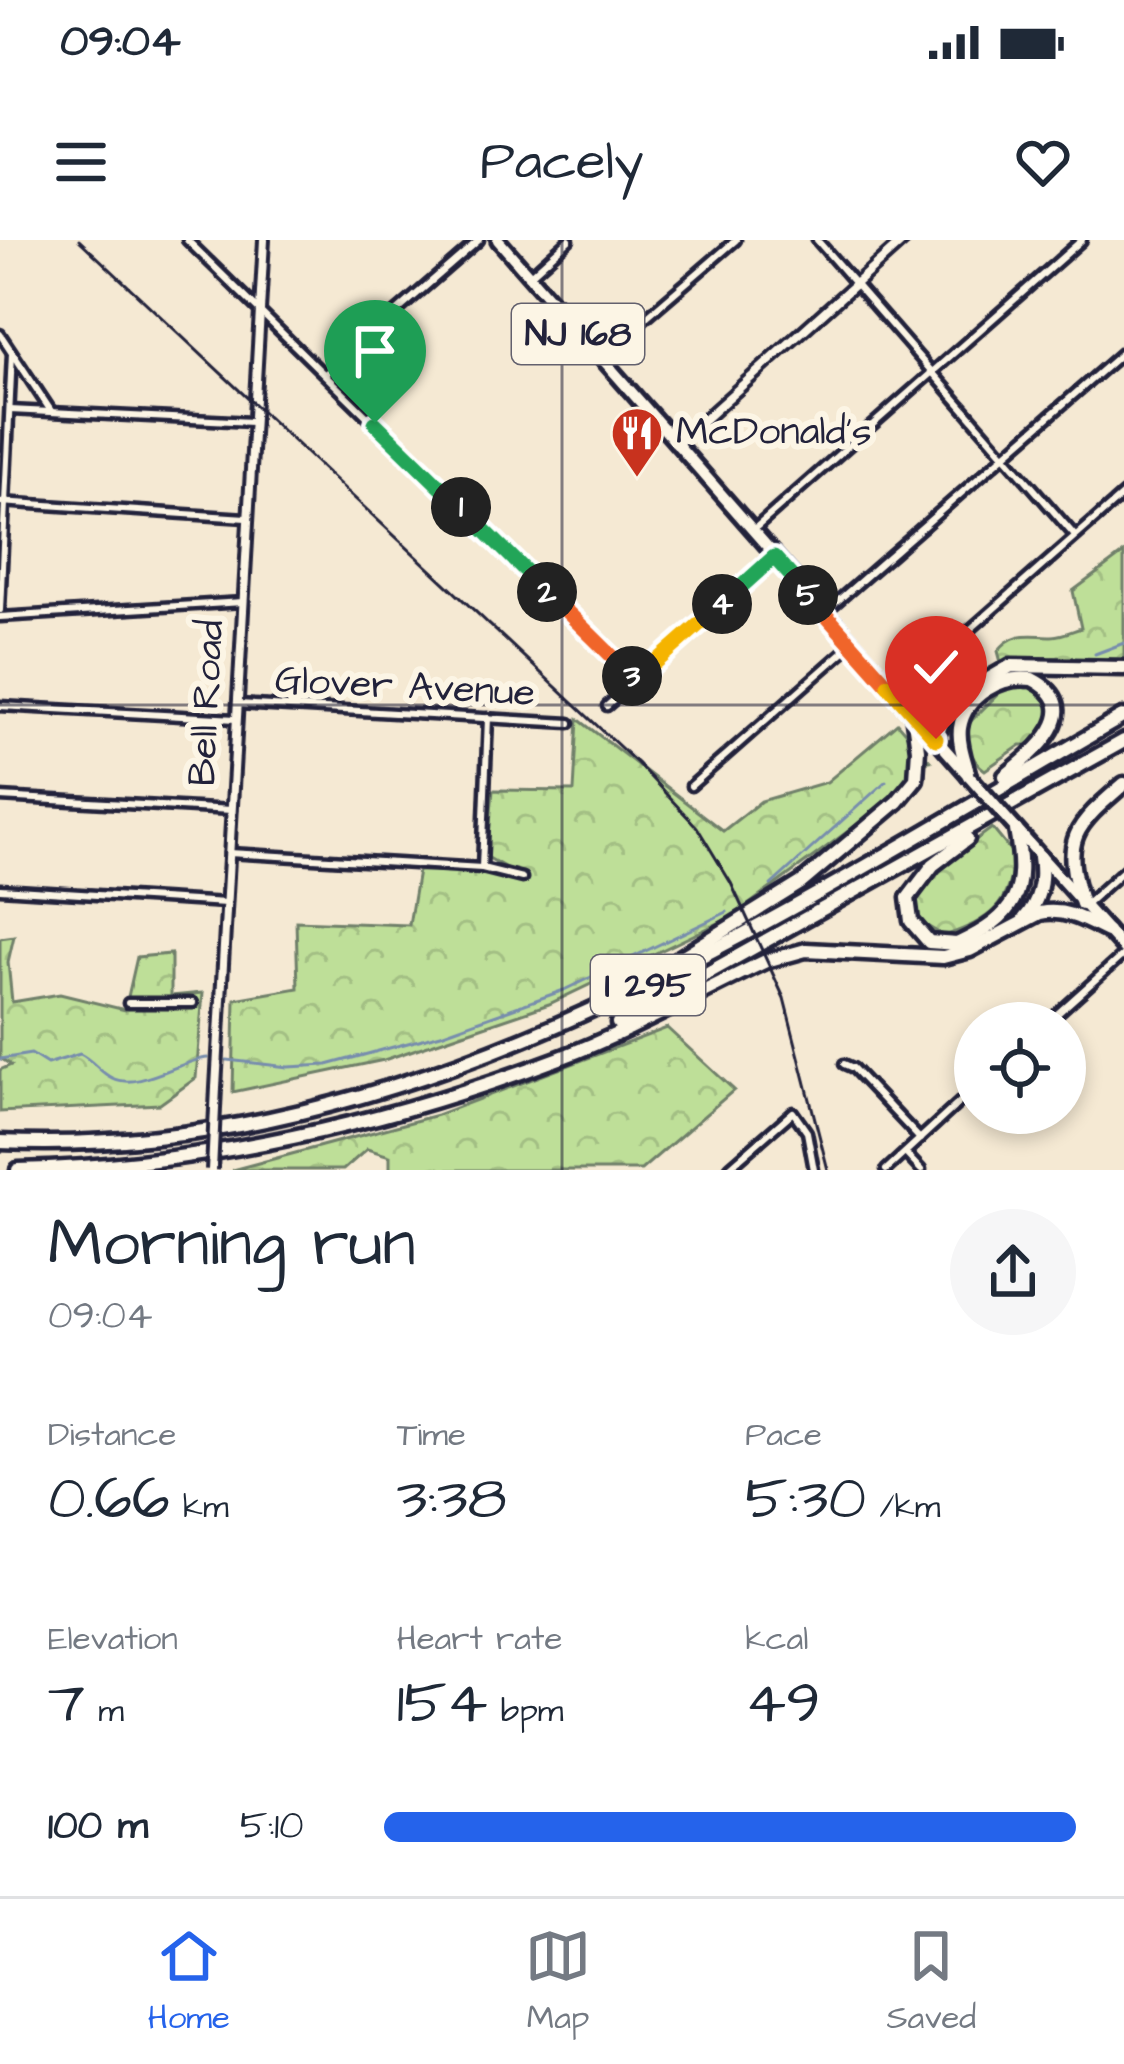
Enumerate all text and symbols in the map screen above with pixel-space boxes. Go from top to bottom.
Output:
text: 09:04 [60,11,181,73]
text: Pacely [480,125,644,200]
icon: menu [48,129,114,195]
icon: heart [1010,129,1076,195]
pin [324,300,426,423]
road number: NJ 168 [512,304,644,364]
icon: arrive [342,318,408,384]
restaurant icon: McDonald's [609,405,665,479]
place label: McDonald's [676,406,872,460]
pin: 1 [431,477,491,537]
text: 1 [459,484,463,530]
pin: 2 [517,562,577,622]
pin: 5 [778,565,838,625]
text: 2 [538,569,556,615]
text: 5 [796,572,820,618]
pin: 4 [692,574,752,634]
text: 4 [711,581,733,627]
pin [885,616,987,739]
street label: Bell Road [176,619,238,787]
icon: check [903,634,969,700]
pin: 3 [602,646,662,706]
street label: Glover Avenue [274,653,536,721]
text: 3 [624,653,640,699]
road number: I 295 [591,955,705,1015]
map controls [954,1002,1086,1134]
button: locate [954,1002,1086,1134]
text: Morning run [48,1199,416,1291]
button: share [950,1209,1076,1335]
text: 09:04 [48,1290,152,1344]
text: Distance [48,1412,176,1458]
text: Time [397,1412,466,1458]
text: Pace [745,1412,822,1458]
text: 0.66 [48,1458,170,1541]
text: 3:38 [397,1458,507,1541]
text: 5:30 [745,1458,866,1541]
text: km [170,1484,229,1530]
text: /km [866,1484,940,1530]
text: Elevation [48,1616,178,1662]
text: Heart rate [397,1616,562,1662]
text: kcal [745,1616,808,1662]
text: 7 [48,1662,85,1745]
text: 154 [397,1662,488,1745]
text: 49 [745,1662,820,1745]
text: m [85,1688,124,1734]
text: bpm [488,1688,563,1734]
text: 100 m [48,1800,148,1854]
text: 5:10 [240,1800,304,1854]
tab: Home [148,1923,230,2041]
tab: Map [525,1923,591,2041]
tab: Saved [886,1923,976,2041]

